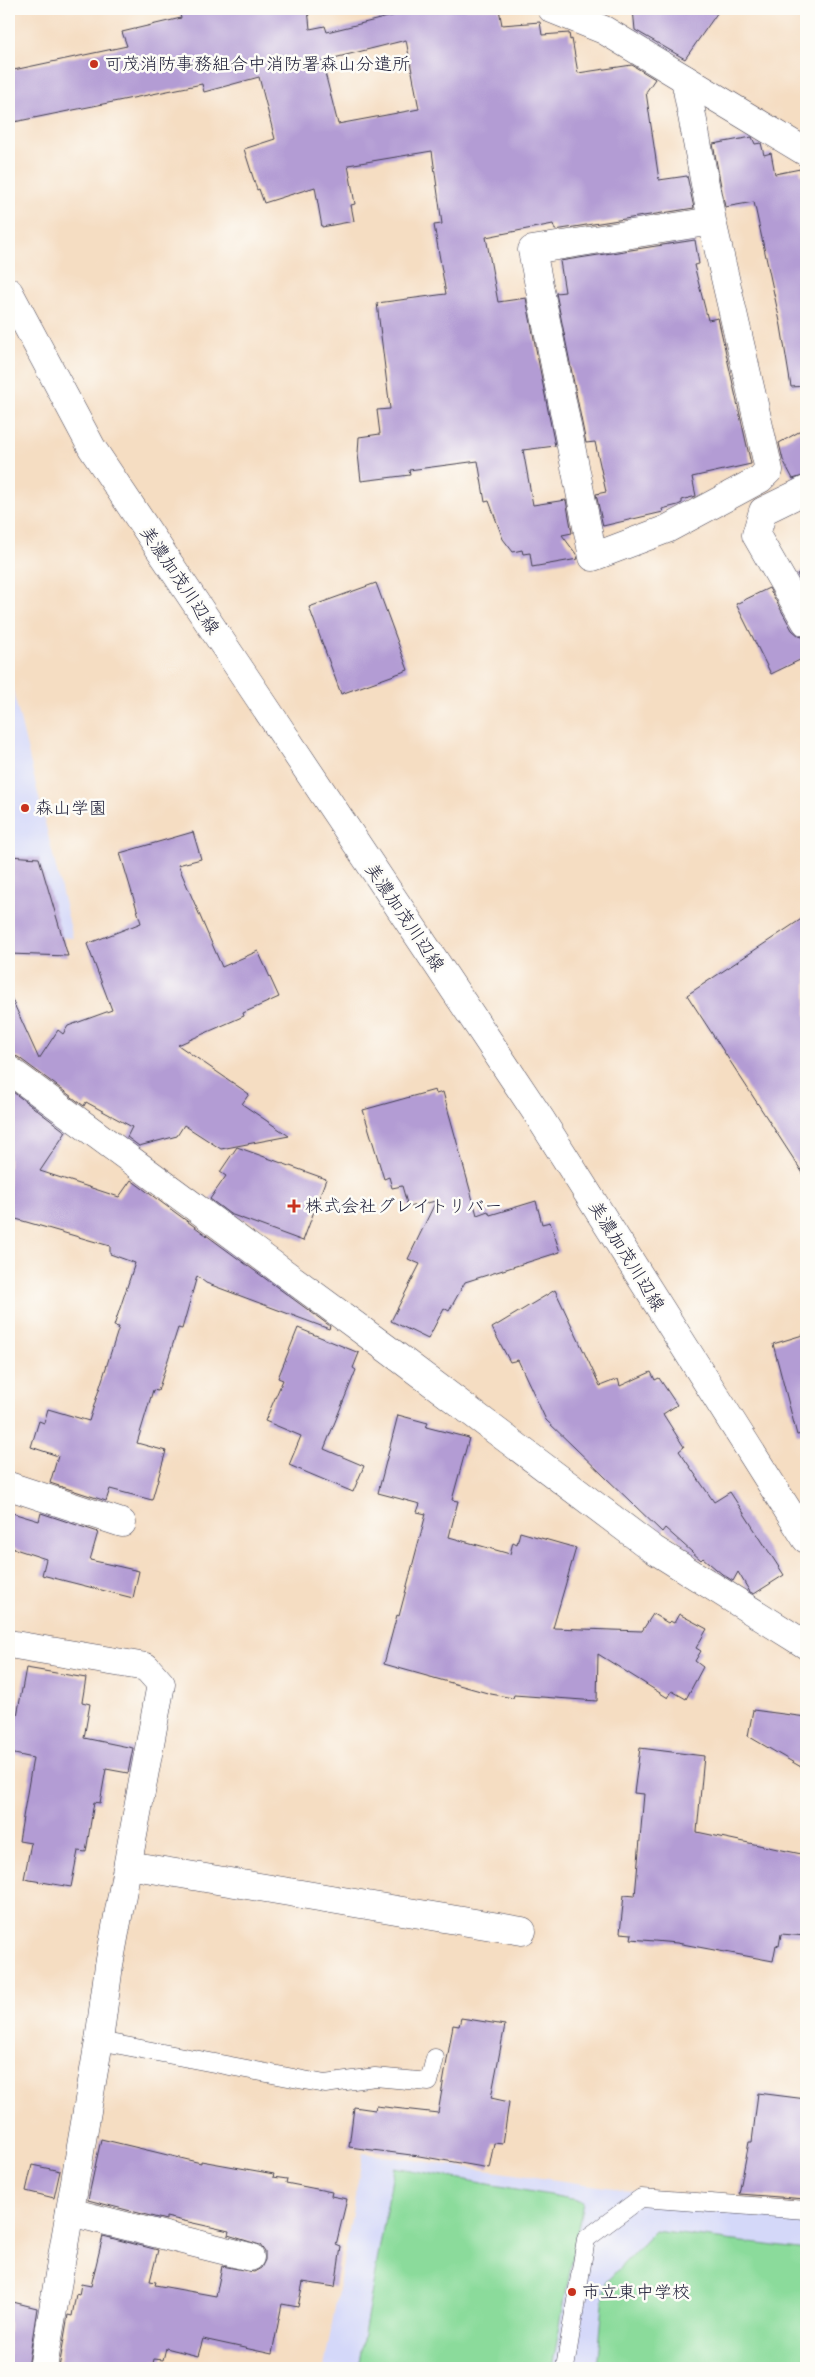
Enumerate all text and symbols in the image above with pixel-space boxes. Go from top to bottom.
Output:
place label: 可茂消防事務組合中消防署森山分遣所 [104,53,410,75]
marker: 可茂消防事務組合中消防署森山分遣所 [88,58,100,70]
street label: 美濃加茂川辺線 [136,522,224,638]
place label: 森山学園 [35,797,107,819]
marker: 森山学園 [19,802,31,814]
street label: 美濃加茂川辺線 [361,859,449,975]
place label: 株式会社グレイトリバー [305,1195,502,1217]
street label: 美濃加茂川辺線 [584,1197,670,1315]
marker: 株式会社グレイトリバー [287,1199,301,1213]
place label: 市立東中学校 [582,2281,690,2303]
marker: 市立東中学校 [566,2286,578,2298]

